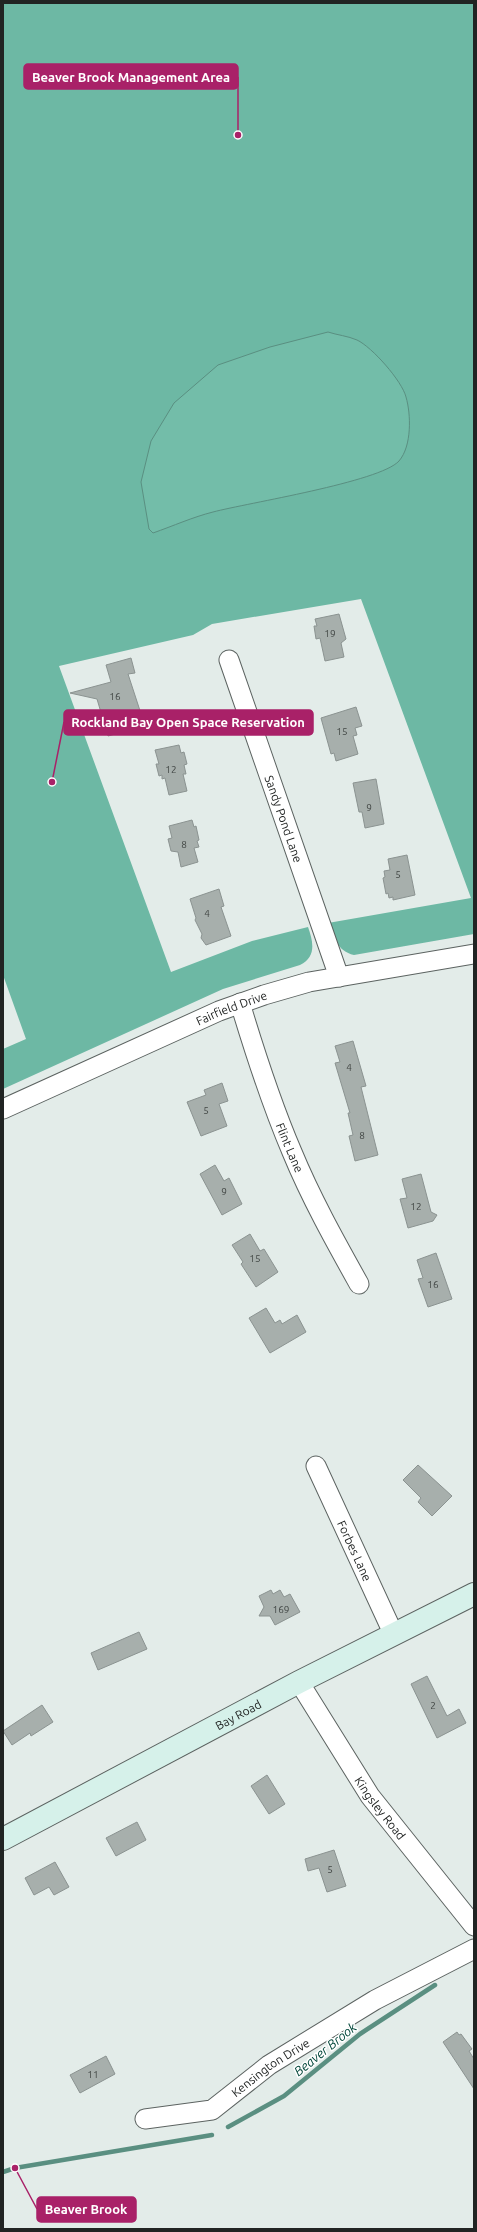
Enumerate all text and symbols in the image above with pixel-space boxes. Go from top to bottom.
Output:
callout: Beaver Brook Management Area [24,64,238,89]
text: Beaver Brook Management Area [32,70,230,84]
house number: 19 [324,628,336,639]
house number: 16 [109,691,121,702]
callout: Rockland Bay Open Space Reservation [64,710,313,735]
text: Rockland Bay Open Space Reservation [71,715,305,729]
house number: 15 [336,726,348,737]
house number: 12 [165,764,177,775]
street label: Sandy Pond Lane [263,773,305,864]
house number: 9 [366,802,372,813]
house number: 8 [181,839,187,850]
house number: 5 [395,869,401,880]
house number: 4 [204,908,210,919]
street label: Fairfield Drive [194,988,269,1027]
house number: 4 [346,1062,352,1073]
house number: 5 [203,1105,209,1116]
street label: Flint Lane [274,1121,306,1174]
house number: 8 [359,1130,365,1141]
house number: 9 [221,1186,227,1197]
house number: 12 [410,1201,422,1212]
house number: 15 [249,1253,261,1264]
house number: 16 [427,1279,439,1290]
street label: Forbes Lane [335,1518,375,1583]
house number: 169 [273,1604,289,1615]
street label: Bay Road [213,1697,263,1732]
house number: 2 [430,1700,436,1711]
street label: Kingsley Road [353,1774,408,1842]
house number: 5 [327,1864,333,1875]
water label: Beaver Brook [291,2019,359,2078]
street label: Kensington Drive [229,2035,312,2099]
house number: 11 [87,2069,99,2080]
callout: Beaver Brook [37,2197,136,2222]
text: Beaver Brook [45,2202,128,2216]

